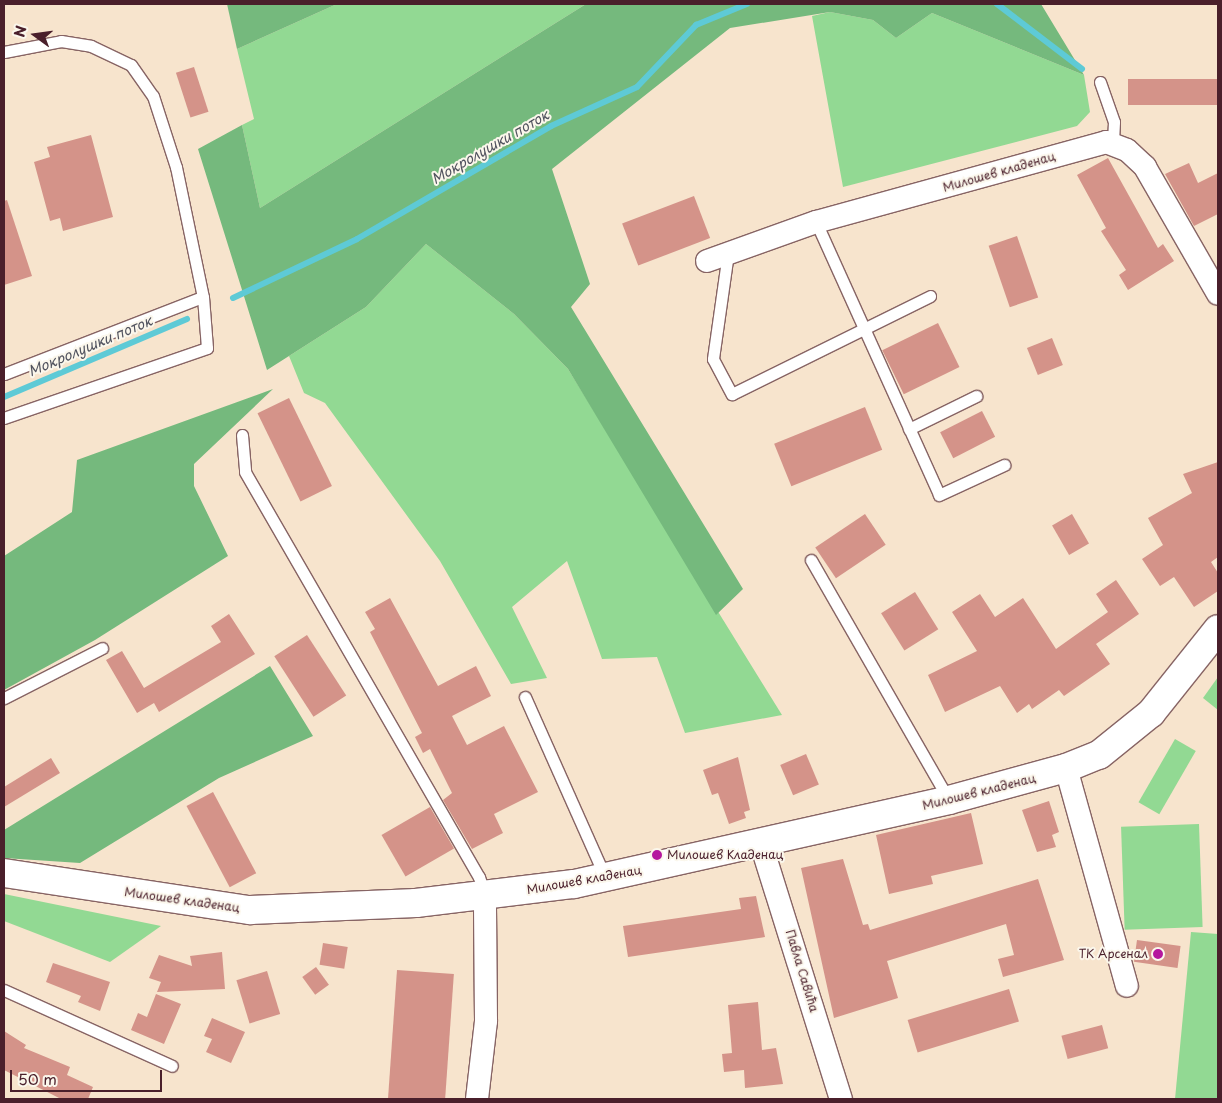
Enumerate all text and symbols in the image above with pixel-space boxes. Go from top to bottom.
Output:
north arrow [10,10,60,60]
text: N [8,23,31,39]
water label: Мокролушки поток [428,106,552,188]
street label: Милошев кладенац [941,149,1057,195]
water label: Мокролушки поток [25,312,155,380]
street label: Милошев кладенац [921,771,1037,813]
place label: Милошев Кладенац [667,848,784,862]
marker: Милошев Кладенац [651,849,663,861]
street label: Милошев кладенац [525,863,643,897]
street label: Милошев кладенац [123,885,241,915]
street label: Павла Савића [783,928,821,1014]
place label: ТК Арсенал [1078,947,1148,961]
marker: ТК Арсенал [1152,948,1164,960]
scale bar [12,1060,165,1092]
text: 50 m [18,1067,57,1090]

